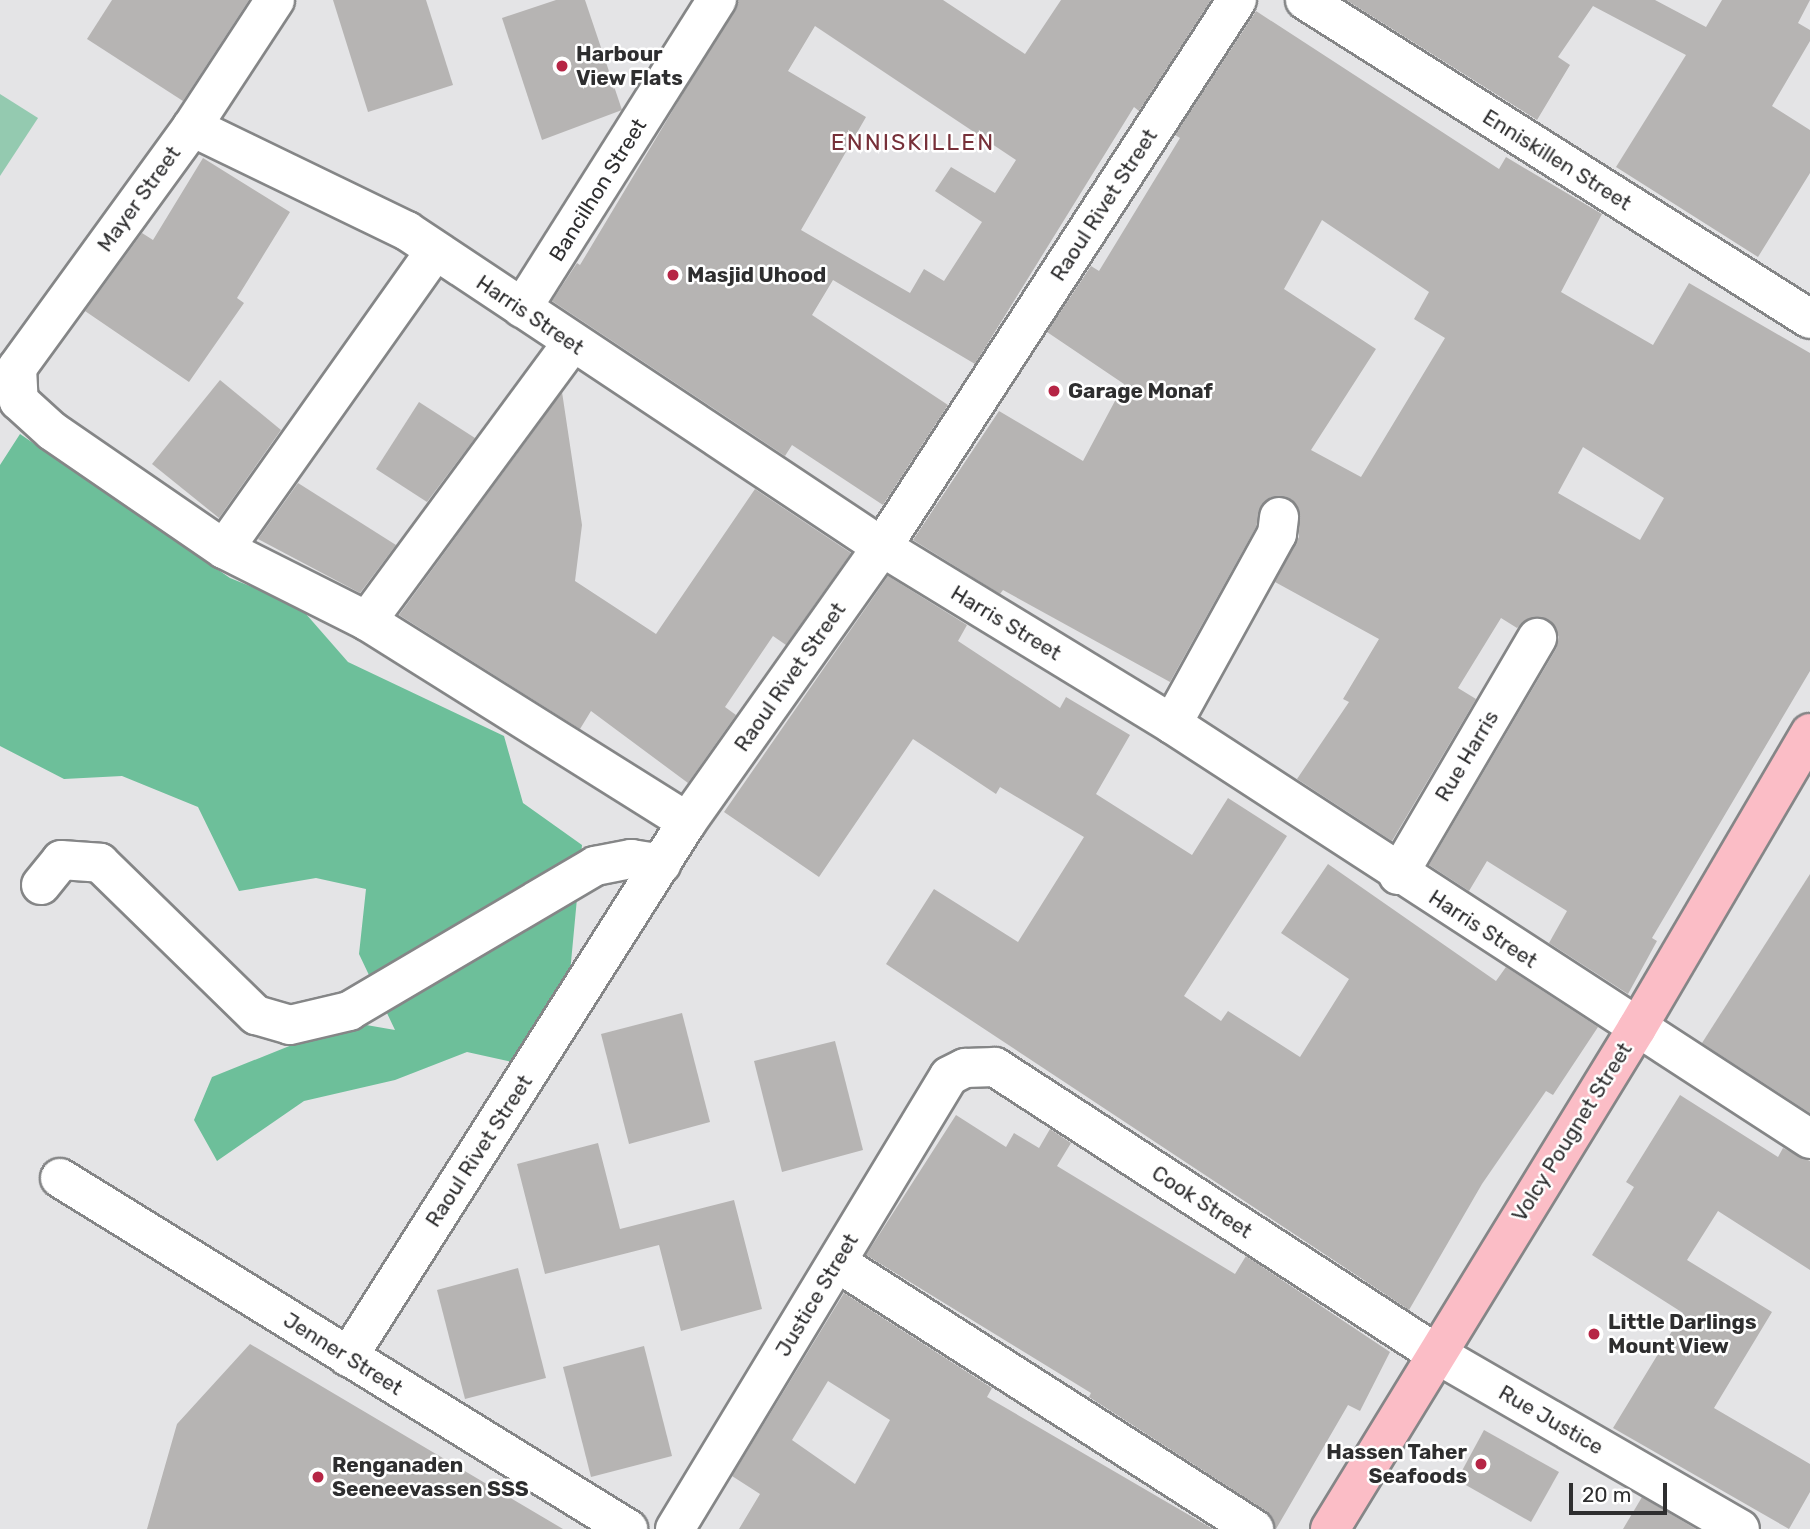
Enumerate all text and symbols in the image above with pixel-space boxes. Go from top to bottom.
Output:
place label: Harbour View Flats [576,41,683,91]
marker: Harbour View Flats [554,58,570,74]
street label: Enniskillen Street [1478,104,1636,216]
street label: Bancilhon Street [544,114,652,266]
street label: Raoul Rivet Street [1045,124,1163,286]
district label: ENNISKILLEN [832,128,994,156]
street label: Mayer Street [92,141,186,257]
place label: Masjid Uhood [687,262,826,288]
marker: Masjid Uhood [665,267,681,283]
street label: Harris Street [471,270,589,360]
place label: Garage Monaf [1068,378,1213,404]
marker: Garage Monaf [1046,383,1062,399]
street label: Harris Street [946,580,1066,666]
street label: Raoul Rivet Street [729,598,851,756]
street label: Rue Harris [1430,706,1504,806]
street label: Harris Street [1424,885,1542,973]
street label: Volcy Pougnet Street [1506,1038,1638,1226]
street label: Raoul Rivet Street [420,1070,538,1232]
street label: Cook Street [1147,1160,1257,1244]
street label: Justice Street [770,1229,864,1361]
street label: Jenner Street [279,1307,407,1401]
place label: Little Darlings Mount View [1608,1309,1757,1359]
marker: Little Darlings Mount View [1586,1326,1602,1342]
street label: Rue Justice [1494,1380,1608,1460]
place label: Hassen Taher Seafoods [1326,1439,1467,1489]
place label: Renganaden Seeneevassen SSS [332,1452,529,1502]
marker: Hassen Taher Seafoods [1473,1456,1489,1472]
marker: Renganaden Seeneevassen SSS [310,1469,326,1485]
scale bar [1572,1470,1670,1514]
text: 20 m [1582,1482,1631,1507]

